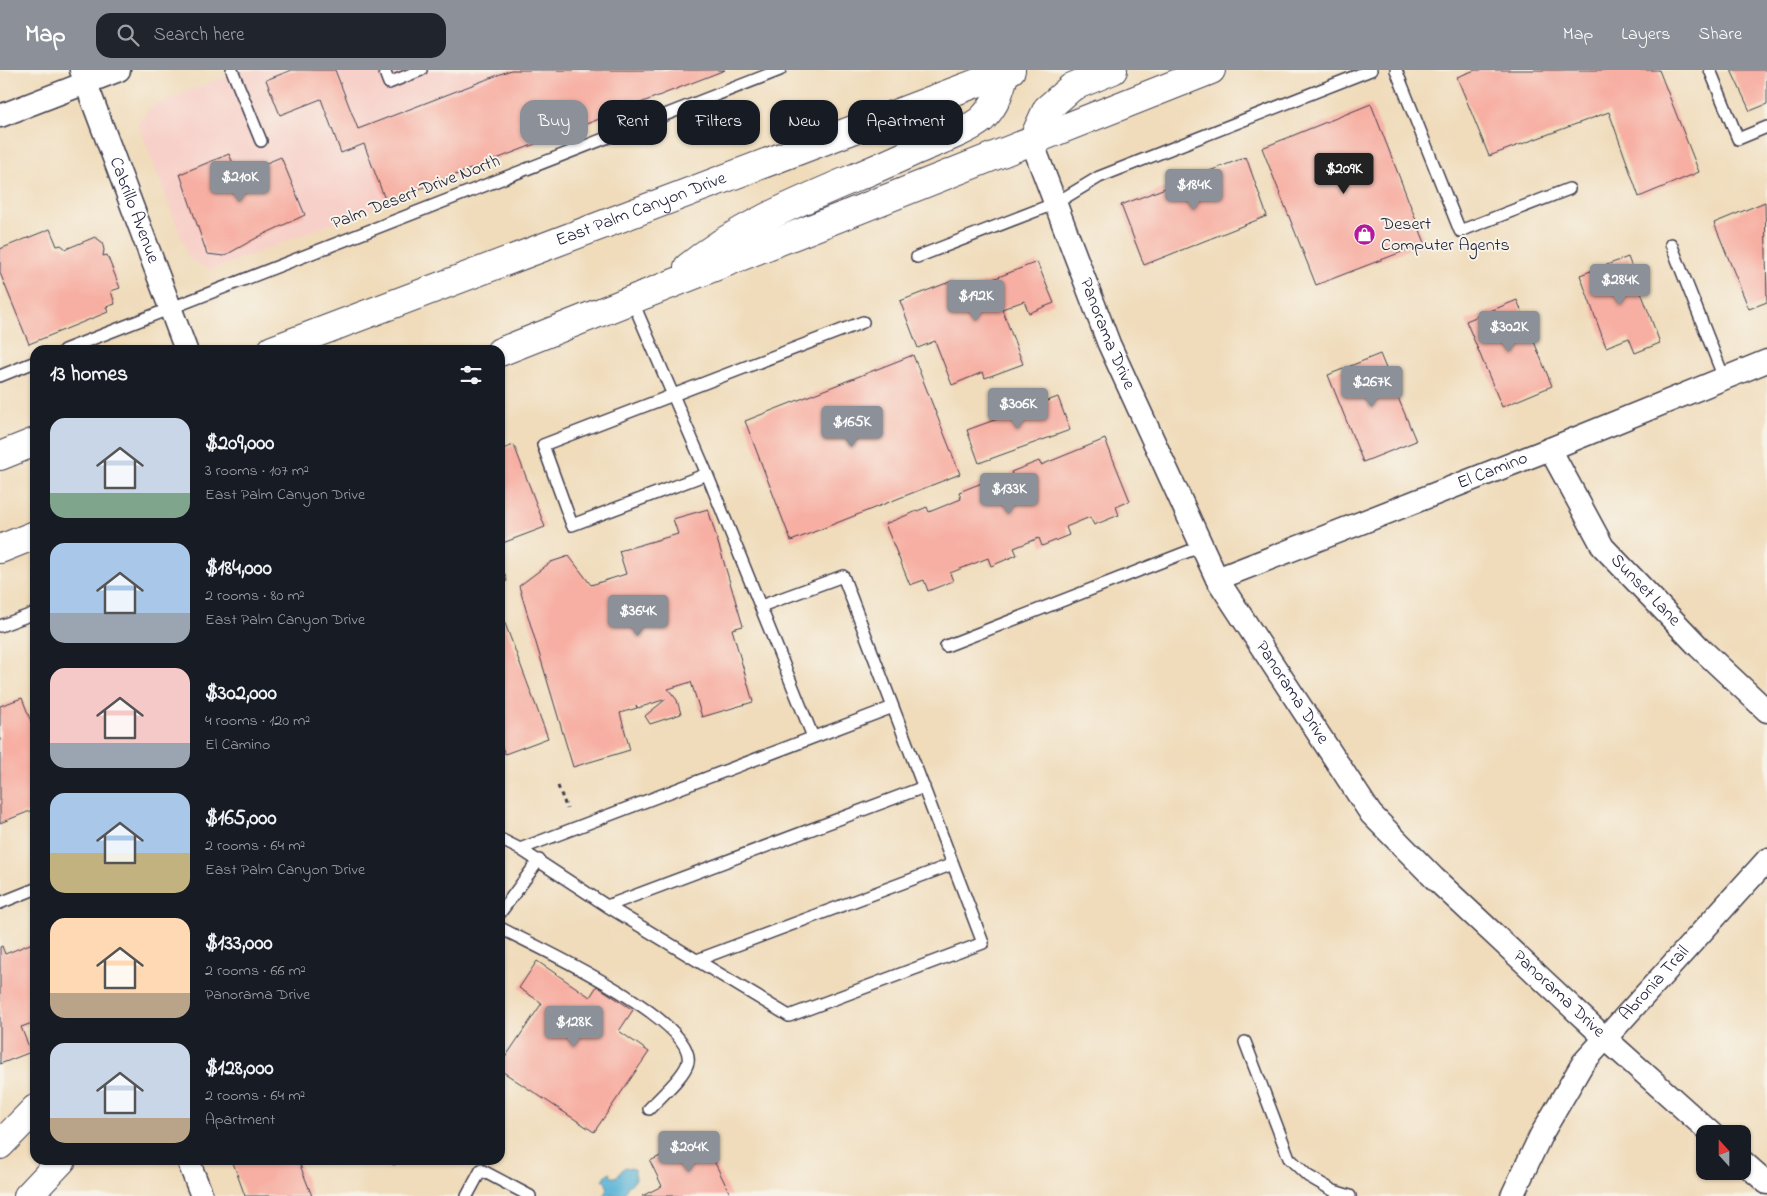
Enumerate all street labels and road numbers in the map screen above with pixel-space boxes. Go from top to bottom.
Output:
street label: Palm Desert Drive North [328,149,504,237]
street label: Cabrillo Avenue [102,154,166,268]
street label: East Palm Canyon Drive [552,166,731,254]
street label: Panorama Drive [1072,274,1142,395]
street label: El Camino [1454,446,1532,497]
street label: Sunset Lane [1604,549,1687,634]
street label: Panorama Drive [1248,636,1336,750]
street label: Abronia Trail [1614,940,1696,1027]
street label: Panorama Drive [1506,944,1611,1045]

